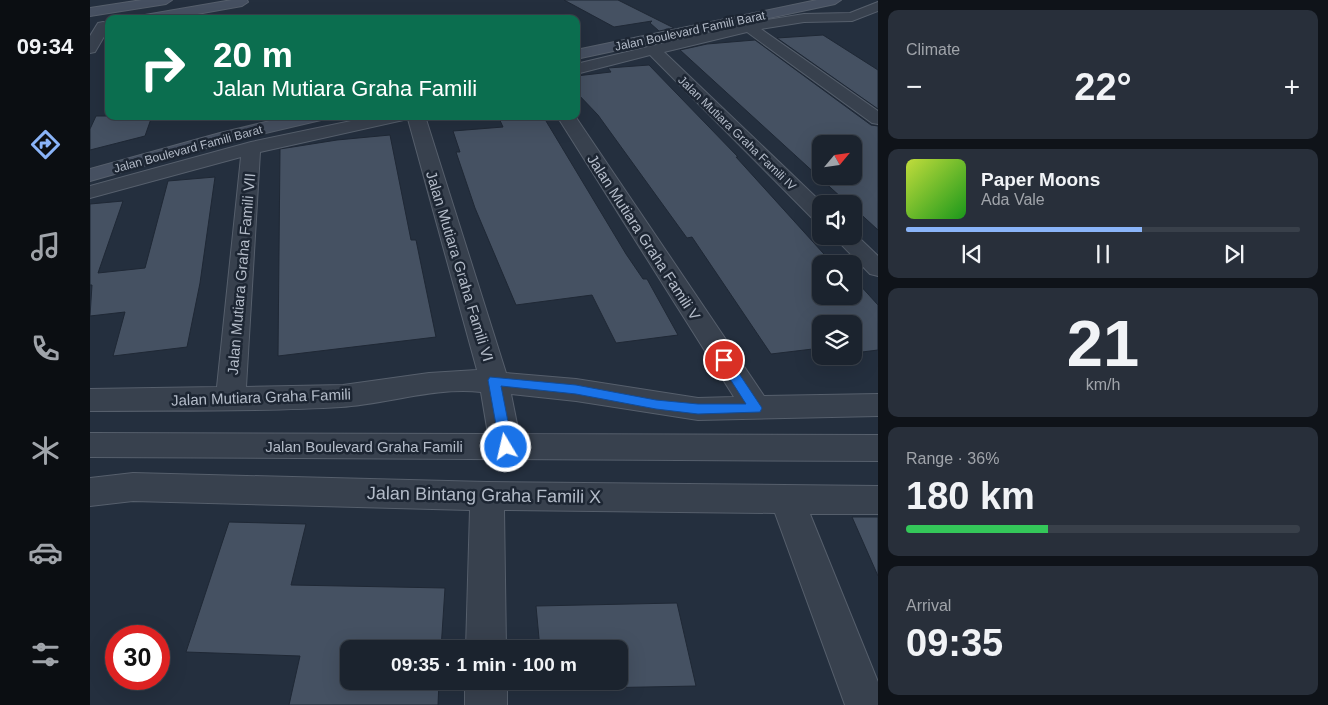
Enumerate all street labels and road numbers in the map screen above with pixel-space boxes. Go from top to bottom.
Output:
street label: Jalan Boulevard Famili Barat [614,8,767,54]
street label: Jalan Mutiara Graha Famili IV [675,73,799,193]
street label: Jalan Boulevard Famili Barat [112,122,265,176]
street label: Jalan Mutiara Graha Famili V [584,151,704,323]
street label: Jalan Mutiara Graha Famili VI [423,169,497,363]
street label: Jalan Mutiara Graha Famili VII [224,172,258,376]
street label: Jalan Mutiara Graha Famili [171,385,351,409]
street label: Jalan Boulevard Graha Famili [265,438,463,455]
street label: Jalan Bintang Graha Famili X [367,483,601,507]

